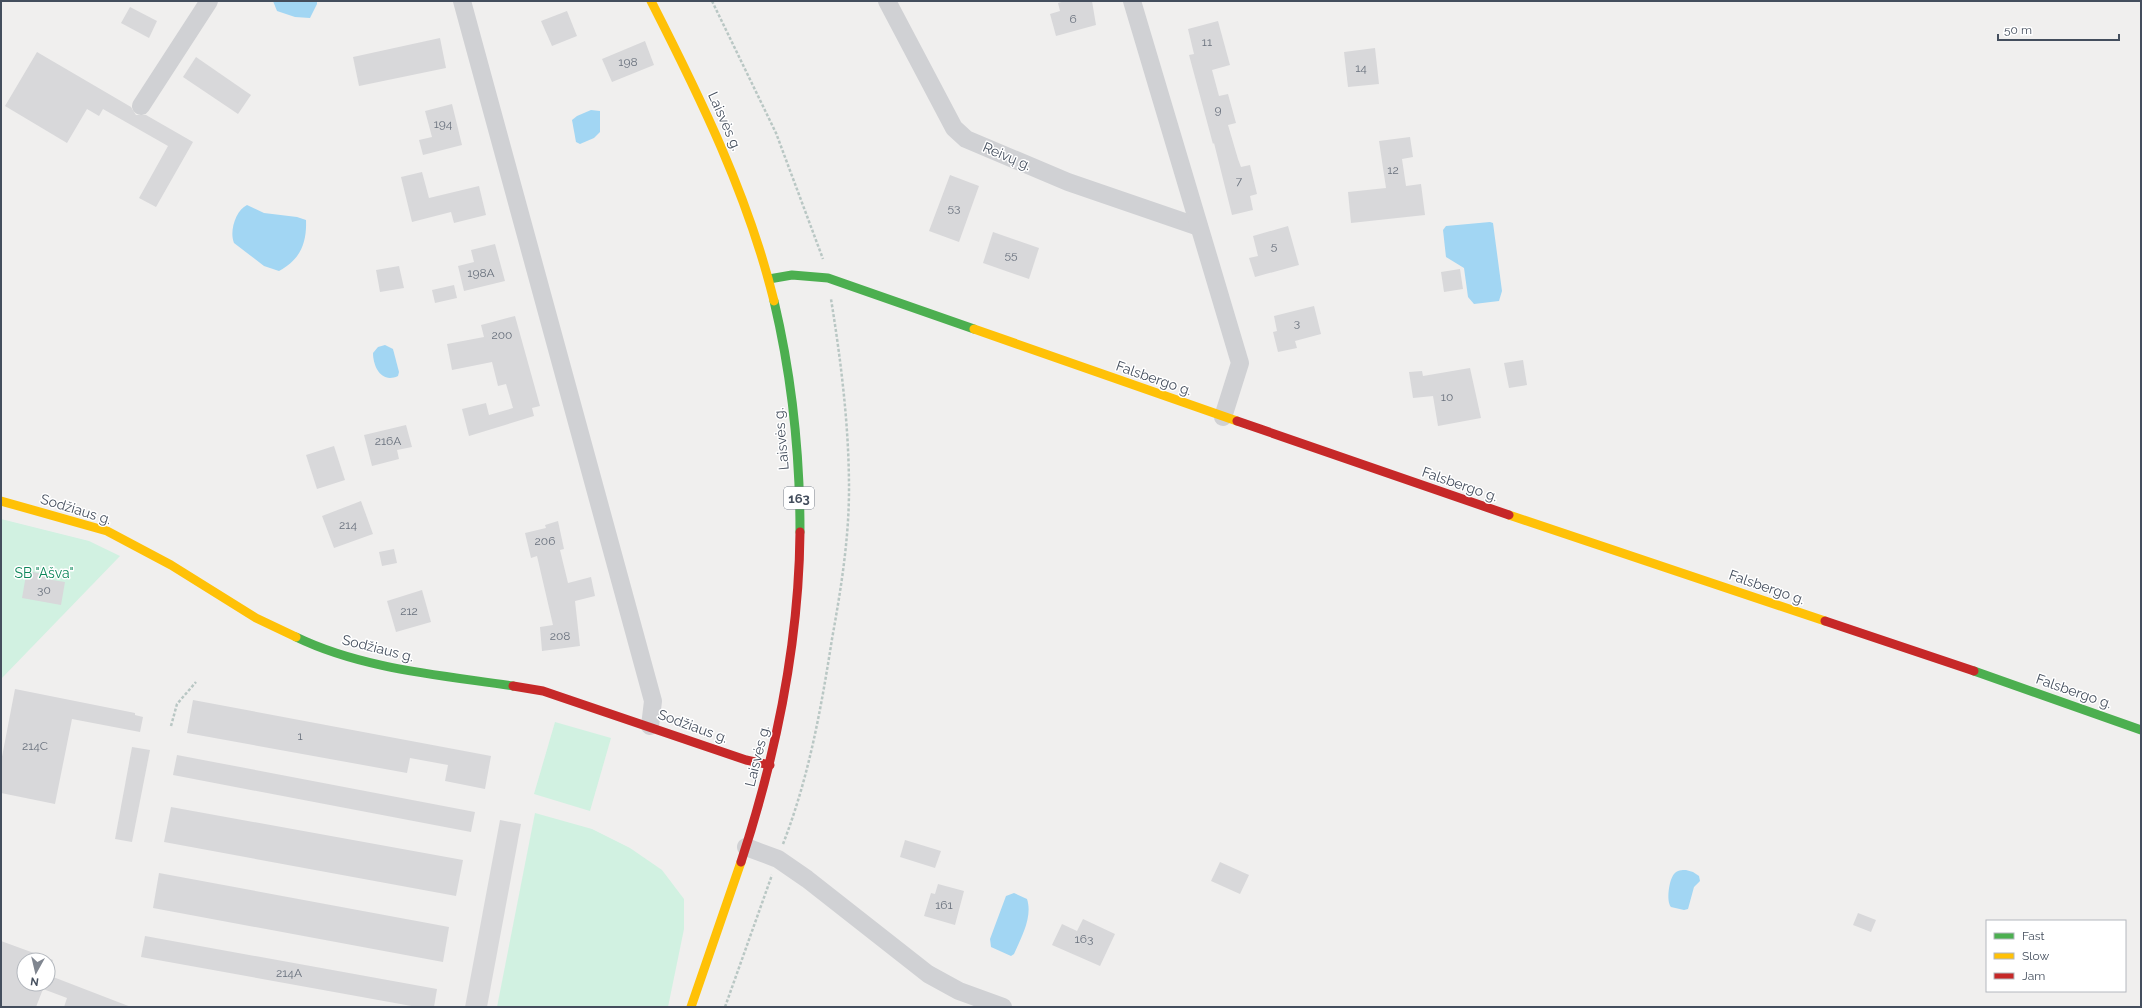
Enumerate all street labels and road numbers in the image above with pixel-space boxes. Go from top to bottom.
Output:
street label: Laisvės g. [705,89,745,153]
street label: Reivų g. [980,139,1034,173]
street label: Falsbergo g. [1114,358,1194,398]
street label: Laisvės g. [770,407,792,471]
street label: Falsbergo g. [1420,464,1500,504]
road number: 163 [784,487,814,509]
street label: Sodžiaus g. [39,491,113,527]
street label: Falsbergo g. [1727,567,1807,607]
street label: Sodžiaus g. [341,631,415,665]
street label: Falsbergo g. [2034,671,2114,711]
street label: Sodžiaus g. [656,706,730,746]
street label: Laisvės g. [742,724,772,788]

